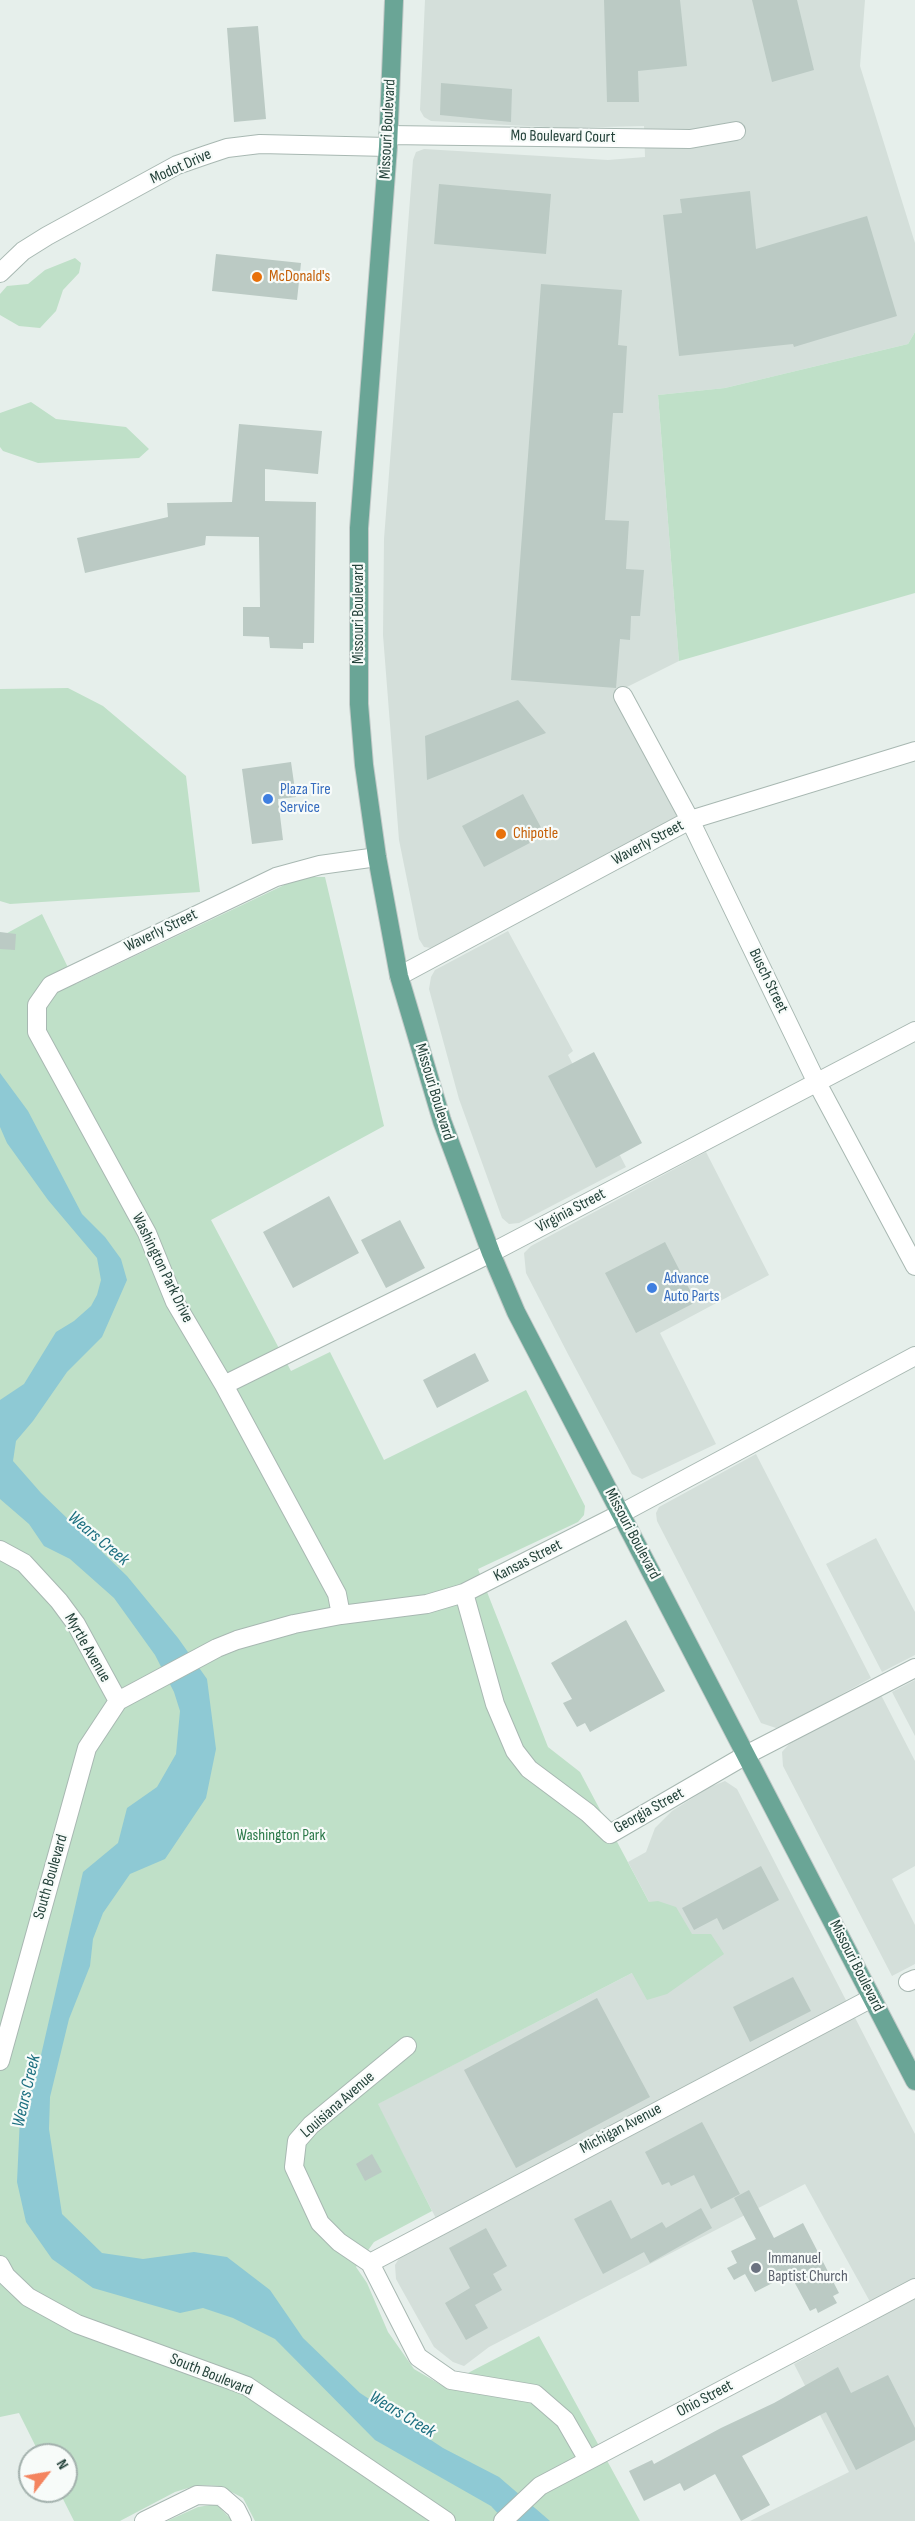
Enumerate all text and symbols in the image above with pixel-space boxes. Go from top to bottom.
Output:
street label: Missouri Boulevard [376,79,400,179]
street label: Mo Boulevard Court [510,126,616,148]
street label: Modot Drive [147,145,215,189]
place label: McDonald's [269,267,330,287]
marker: McDonald's [250,270,264,284]
street label: Missouri Boulevard [349,564,369,664]
place label: Plaza Tire Service [280,780,331,818]
marker: Plaza Tire Service [261,792,275,806]
street label: Waverly Street [609,816,687,870]
place label: Chipotle [513,824,558,844]
marker: Chipotle [494,827,508,841]
street label: Waverly Street [121,905,201,957]
street label: Busch Street [744,946,792,1016]
street label: Missouri Boulevard [410,1041,458,1143]
street label: Virginia Street [533,1185,609,1237]
street label: Washington Park Drive [127,1210,197,1326]
place label: Advance Auto Parts [664,1269,719,1307]
marker: Advance Auto Parts [645,1281,659,1295]
street label: Missouri Boulevard [600,1485,664,1583]
water label: Wears Creek [63,1507,133,1571]
street label: Kansas Street [491,1536,565,1586]
street label: Myrtle Avenue [60,1610,114,1686]
street label: Georgia Street [611,1784,687,1838]
park label: Washington Park [236,1826,326,1846]
street label: South Boulevard [30,1832,72,1922]
street label: Missouri Boulevard [825,1917,887,2015]
water label: Wears Creek [8,2053,46,2129]
street label: Louisiana Avenue [297,2068,379,2142]
street label: Michigan Avenue [577,2100,665,2158]
place label: Immanuel Baptist Church [768,2249,848,2287]
marker: Immanuel Baptist Church [749,2261,763,2275]
street label: South Boulevard [167,2350,255,2400]
street label: Ohio Street [674,2376,736,2422]
water label: Wears Creek [365,2387,439,2443]
north arrow [18,2443,78,2503]
text: N [52,2456,72,2473]

